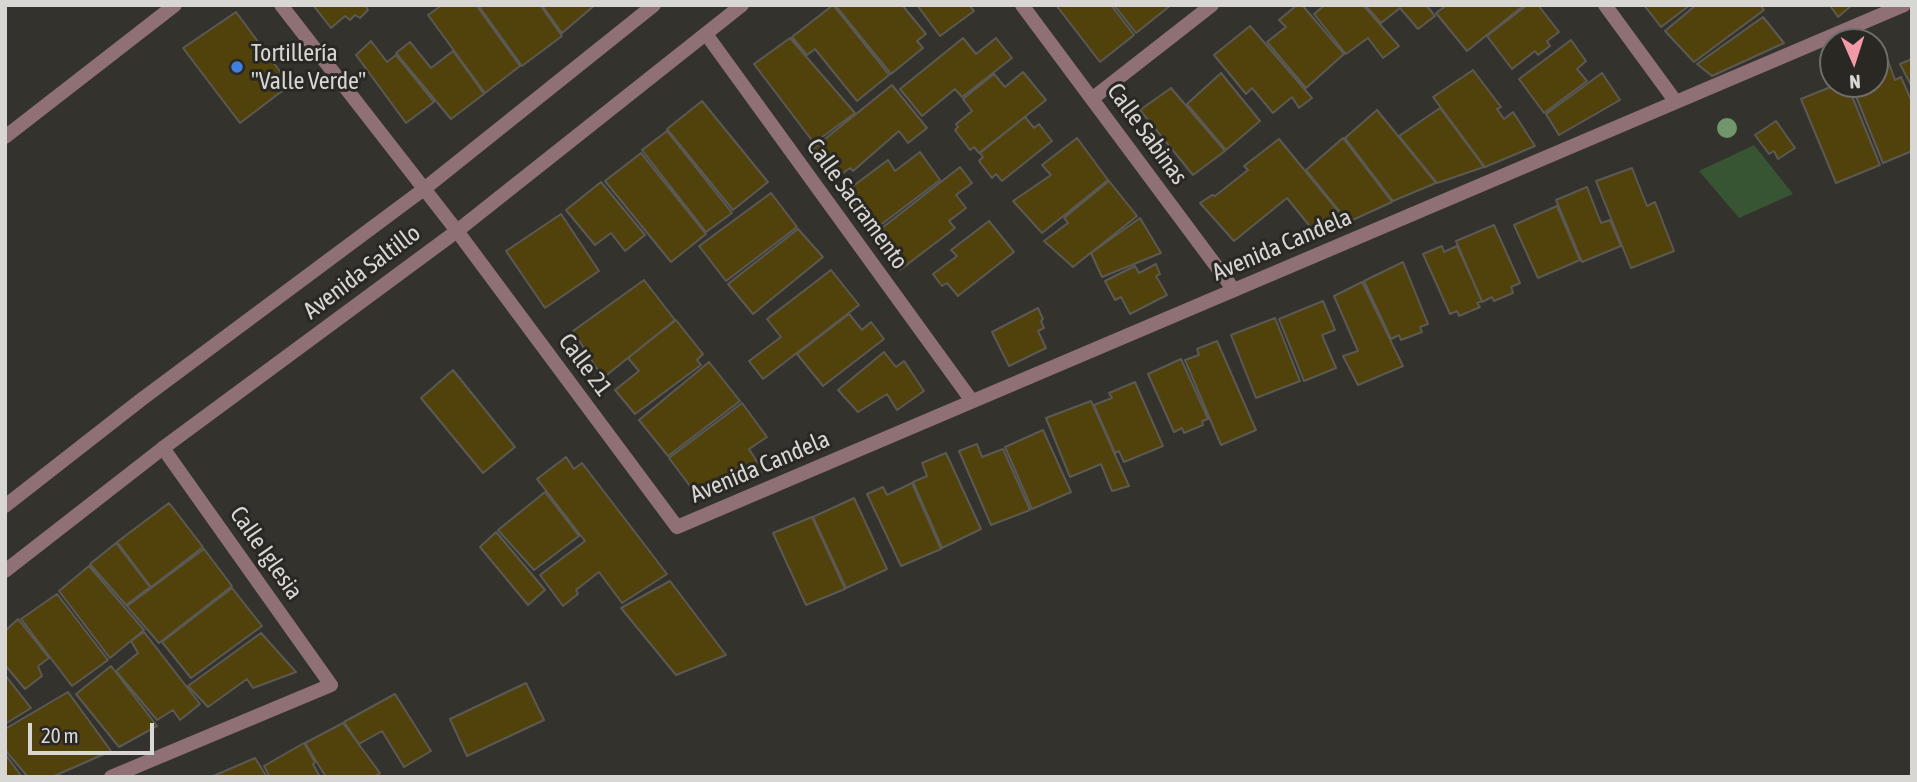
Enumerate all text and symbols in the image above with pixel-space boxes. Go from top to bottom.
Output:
north arrow [1819,28,1889,98]
place label: Tortillería "Valle Verde" [251,39,366,95]
marker: Tortillería "Valle Verde" [229,59,245,75]
text: N [1849,71,1861,93]
street label: Calle Sabinas [1101,78,1193,190]
street label: Calle Sacramento [800,133,914,275]
street label: Avenida Candela [1208,203,1356,287]
street label: Avenida Saltillo [298,219,426,325]
street label: Calle 21 [552,328,618,402]
street label: Avenida Candela [686,425,834,509]
street label: Calle Iglesia [223,501,309,605]
scale bar [32,708,158,752]
text: 20 m [41,723,79,747]

